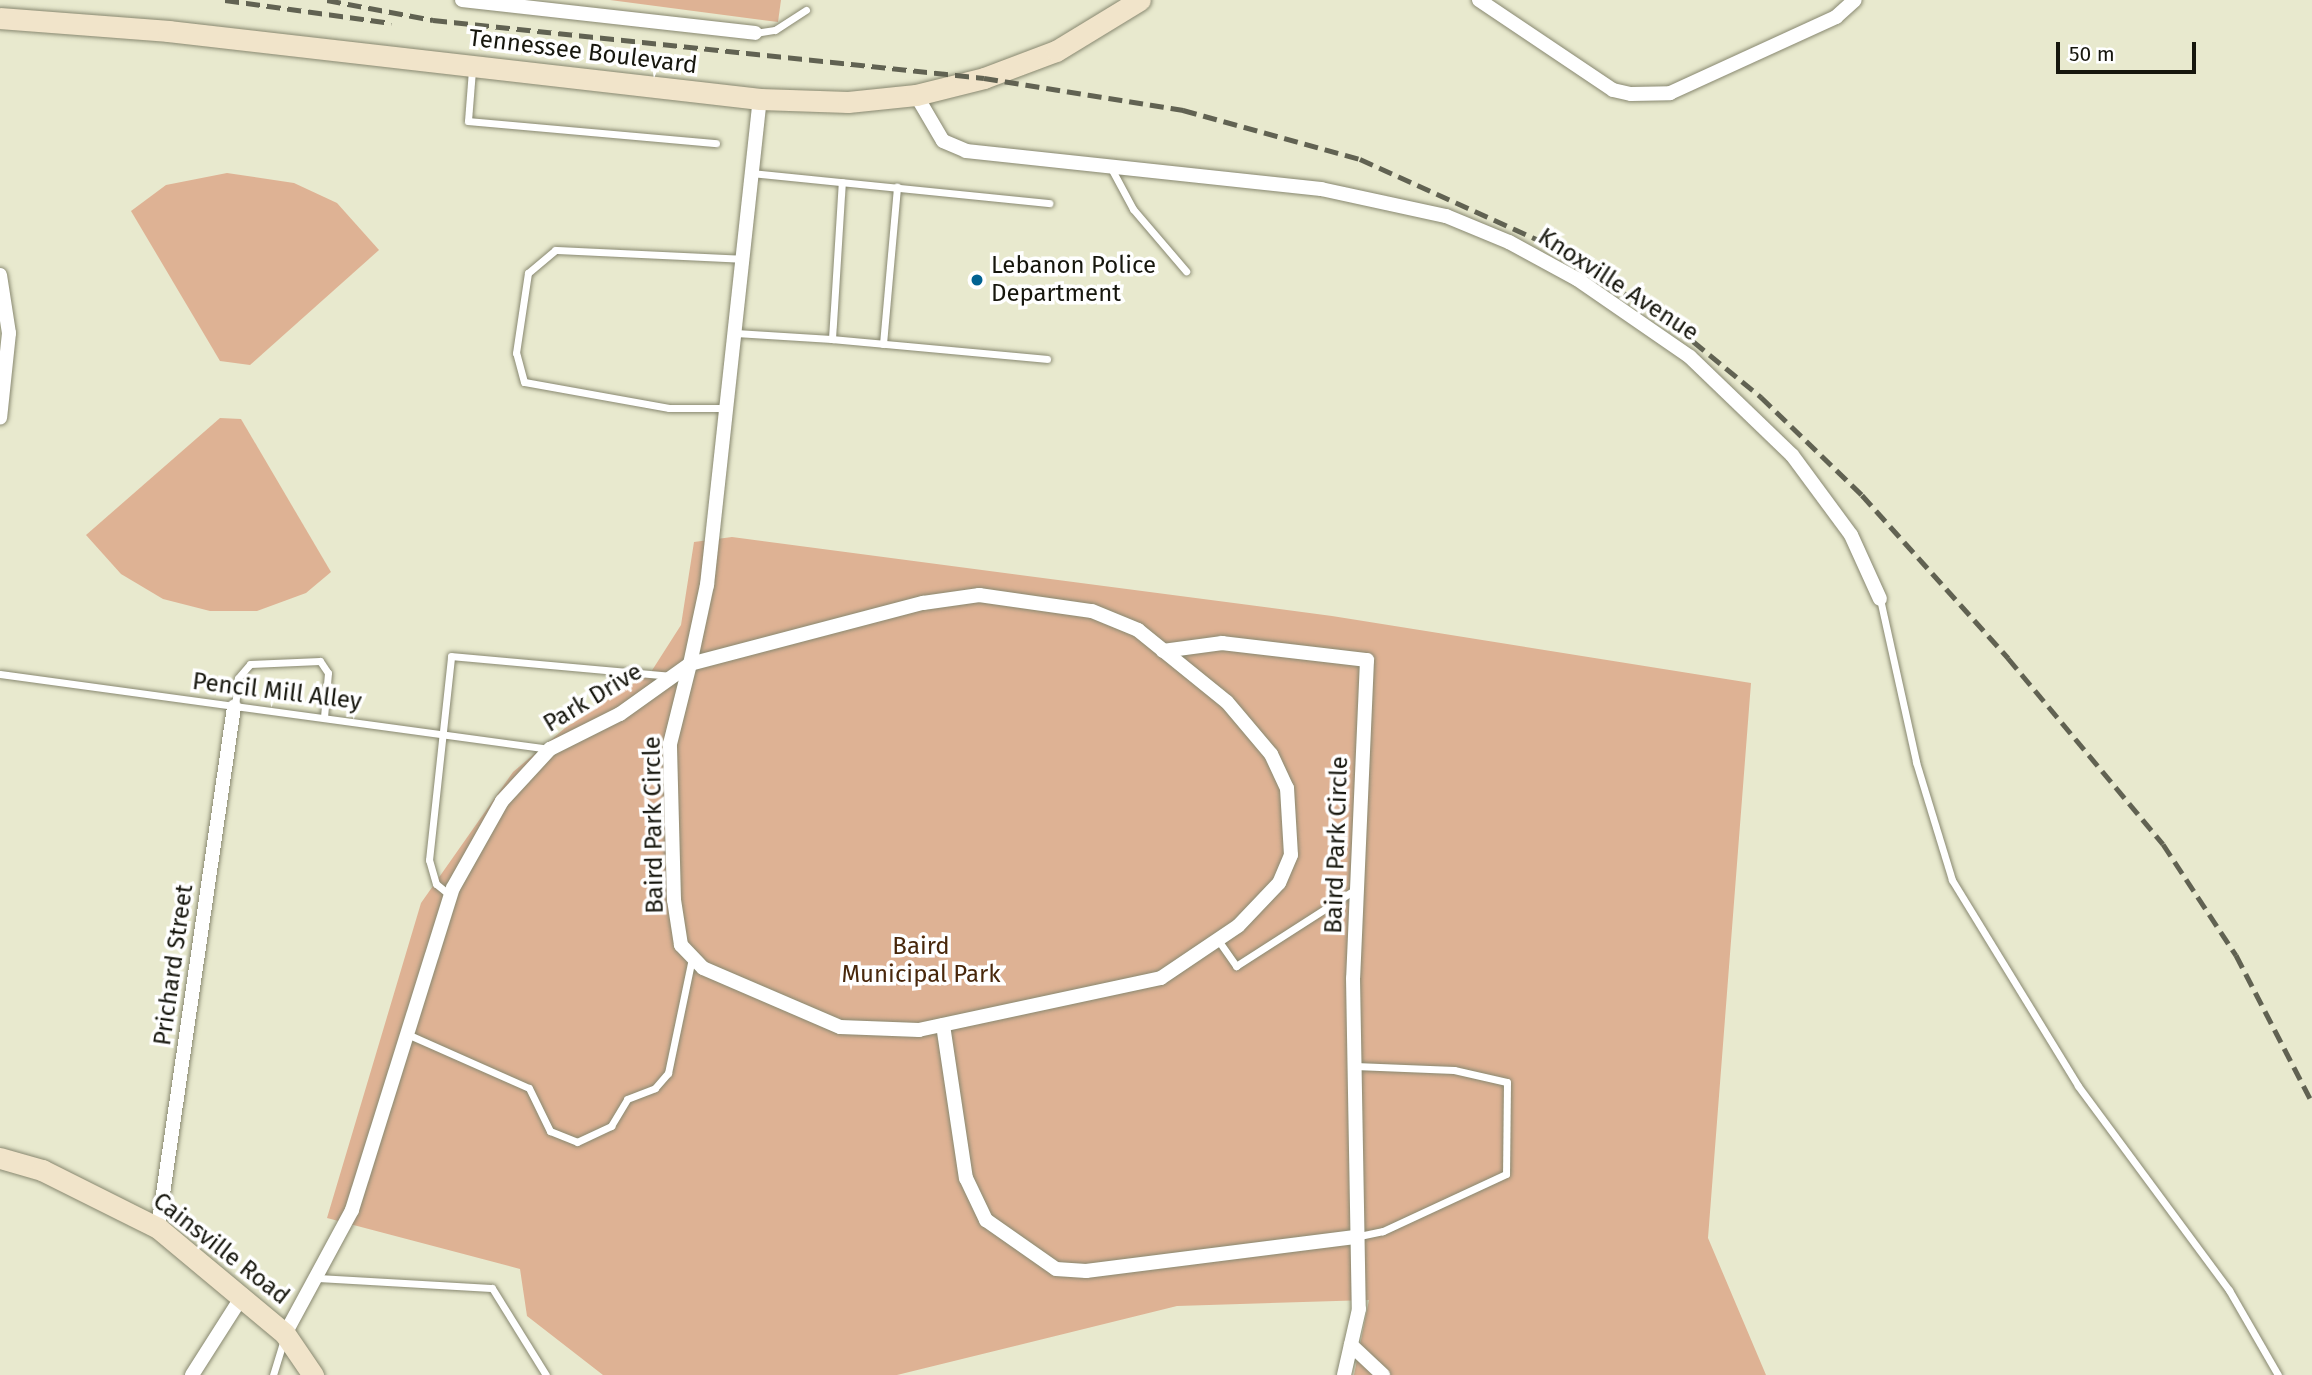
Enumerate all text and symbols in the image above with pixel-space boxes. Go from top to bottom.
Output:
street label: Tennessee Boulevard [467,24,699,80]
scale bar [2060,28,2200,72]
text: 50 m [2069,41,2115,67]
street label: Knoxville Avenue [1532,222,1704,348]
place label: Lebanon Police Department [991,252,1156,308]
marker: Lebanon Police Department [969,272,985,288]
street label: Park Drive [538,657,648,739]
street label: Pencil Mill Alley [191,667,363,717]
street label: Baird Park Circle [638,736,670,914]
street label: Baird Park Circle [1320,756,1354,934]
street label: Prichard Street [148,883,200,1047]
park label: Baird Municipal Park [841,933,1001,989]
street label: Cainsville Road [147,1187,295,1311]

